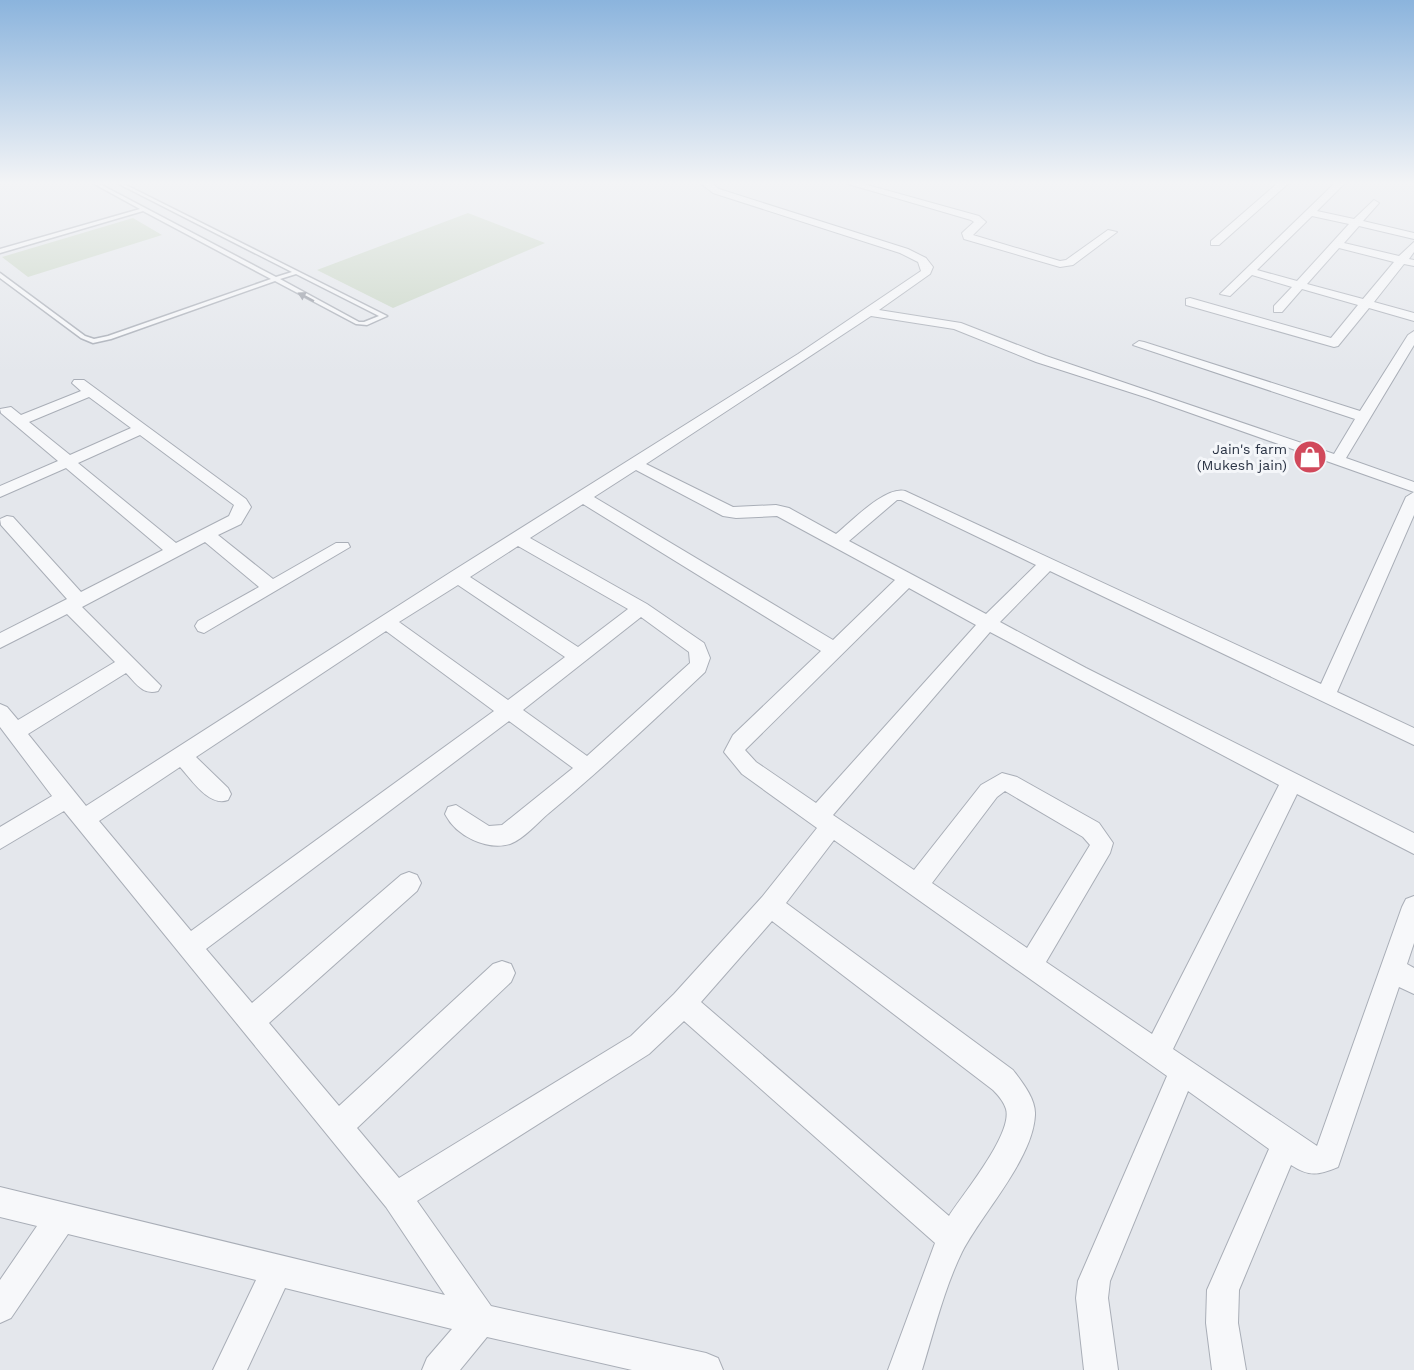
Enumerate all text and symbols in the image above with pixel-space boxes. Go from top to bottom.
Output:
one-way arrow [297,292,314,302]
shop icon: Jain's farm (Mukesh jain) [1292,439,1328,475]
place label: Jain's farm (Mukesh jain) [1197,441,1287,473]

